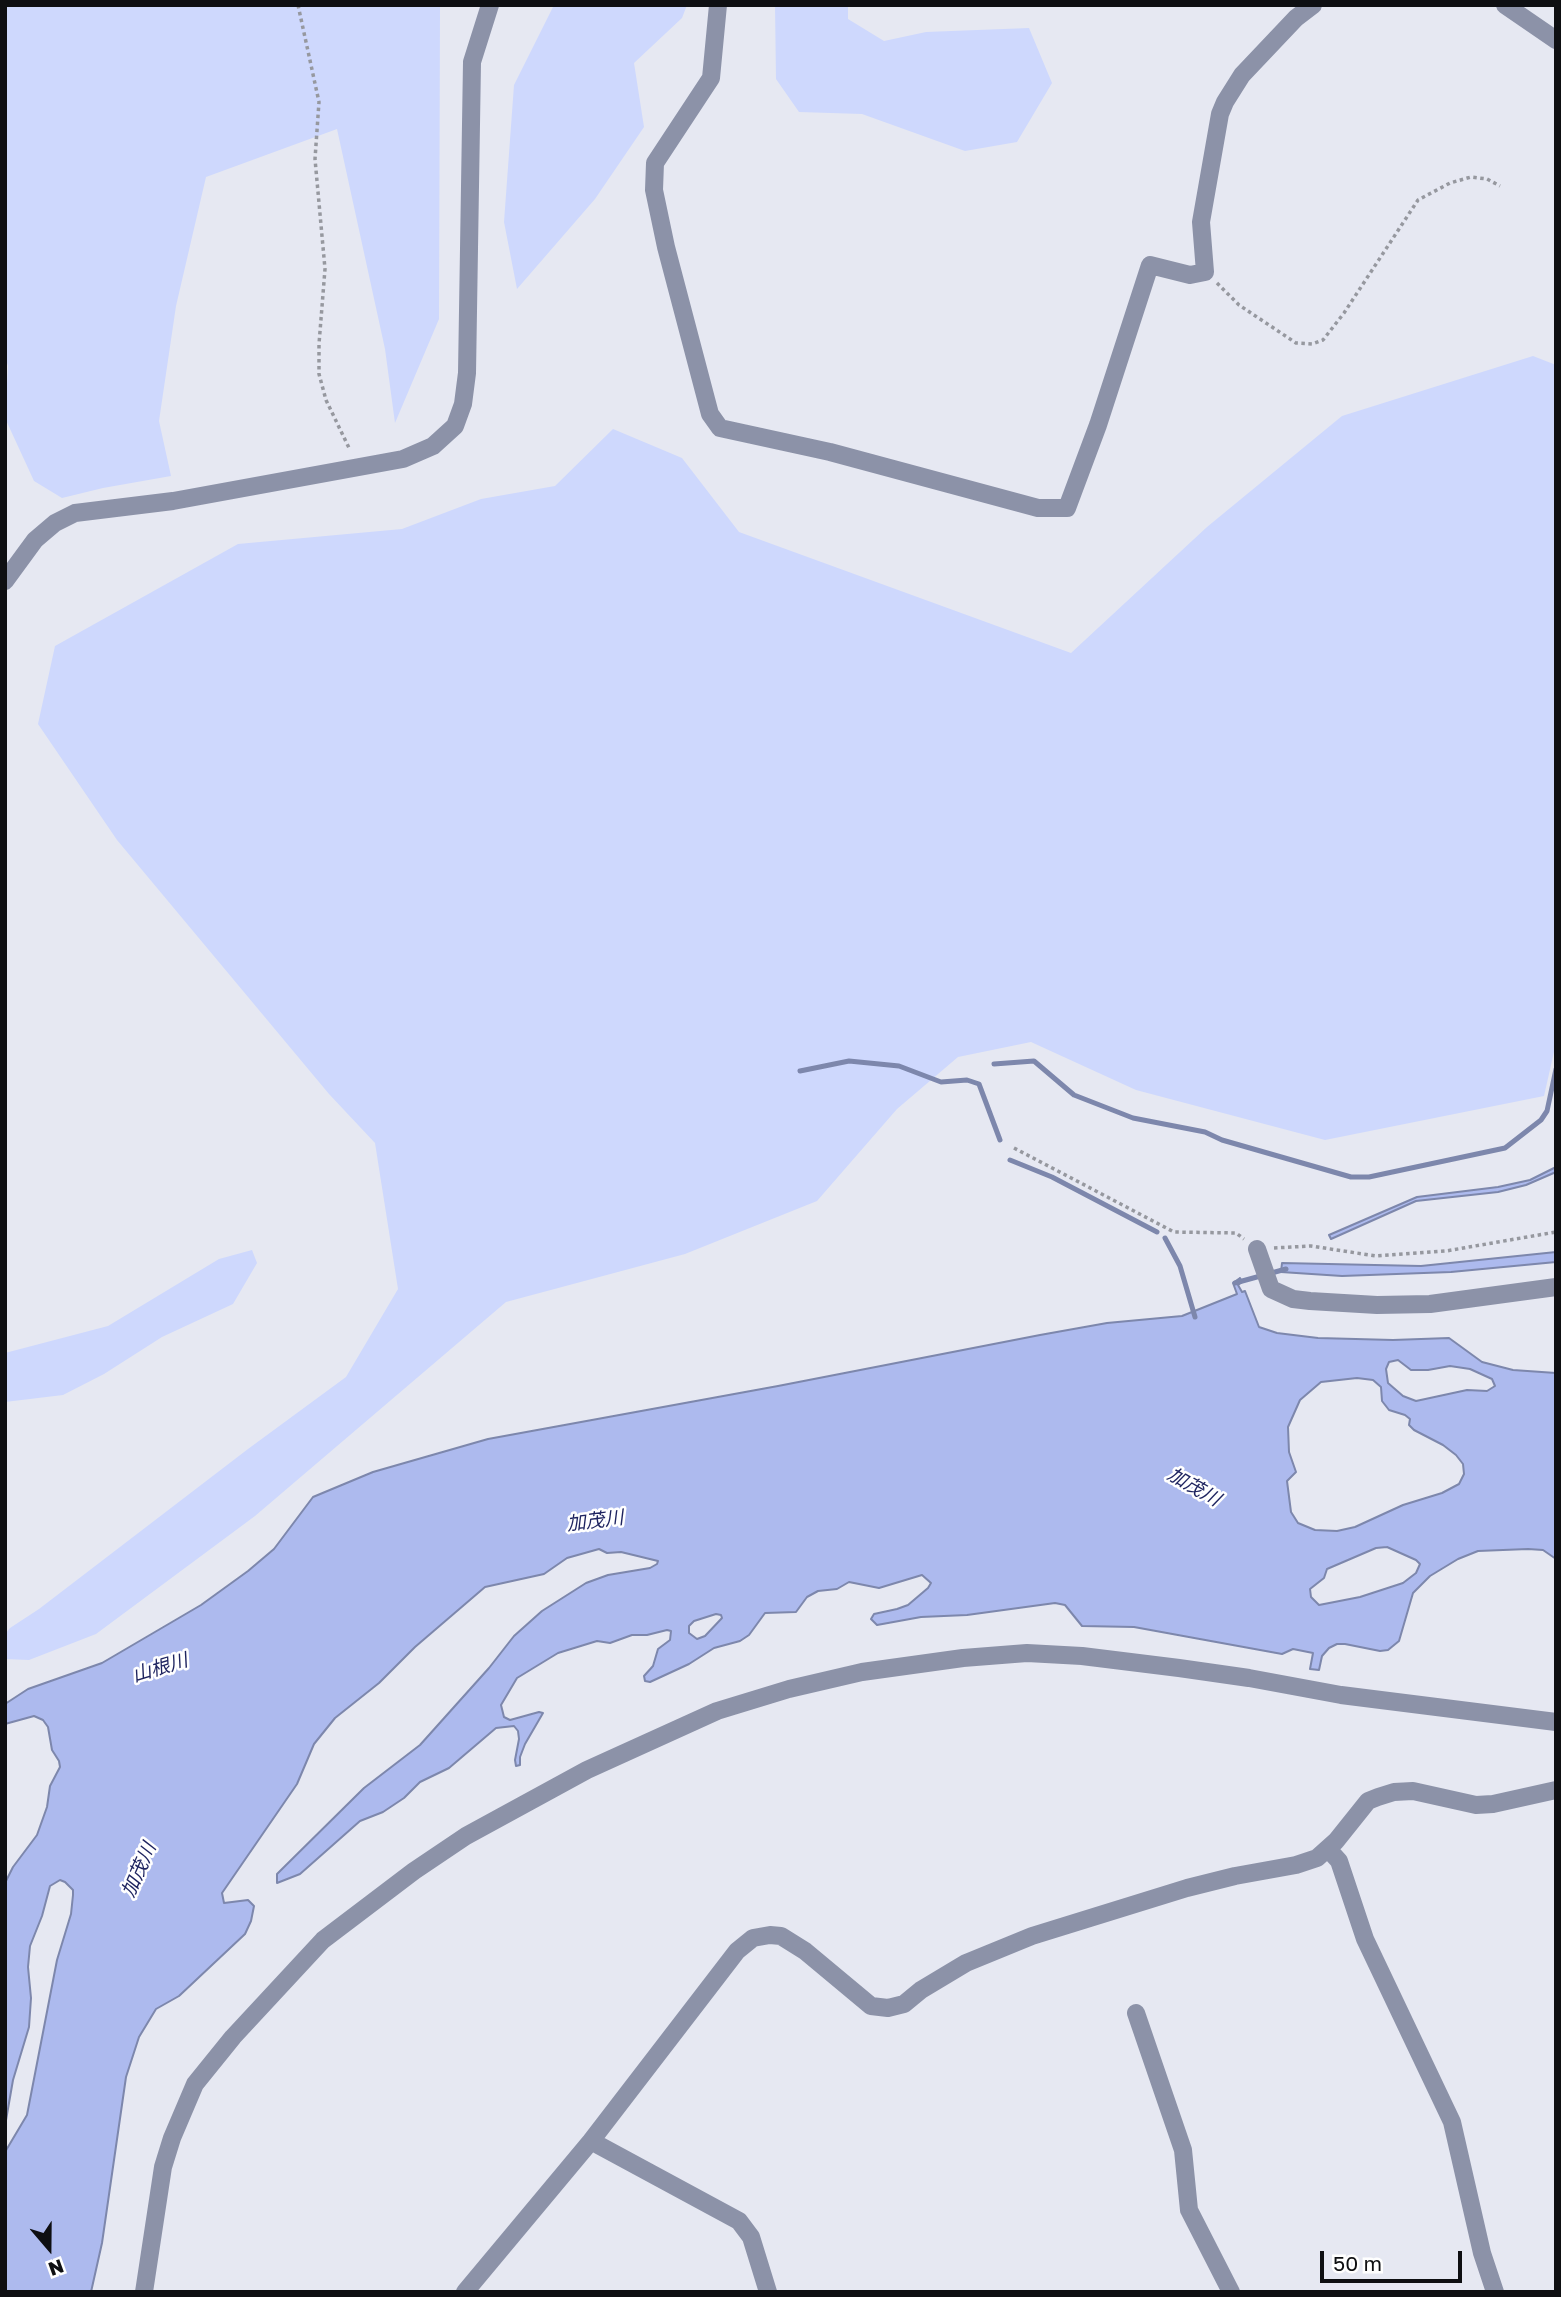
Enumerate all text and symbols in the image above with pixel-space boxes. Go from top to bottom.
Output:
water label: 加茂川 [1164,1463,1224,1511]
water label: 加茂川 [565,1506,625,1536]
water label: 山根川 [129,1649,191,1687]
water label: 加茂川 [117,1839,161,1901]
north arrow [14,2213,84,2283]
scale bar [1323,2238,1465,2282]
text: 50 m [1333,2250,1382,2276]
text: N [46,2255,67,2281]

